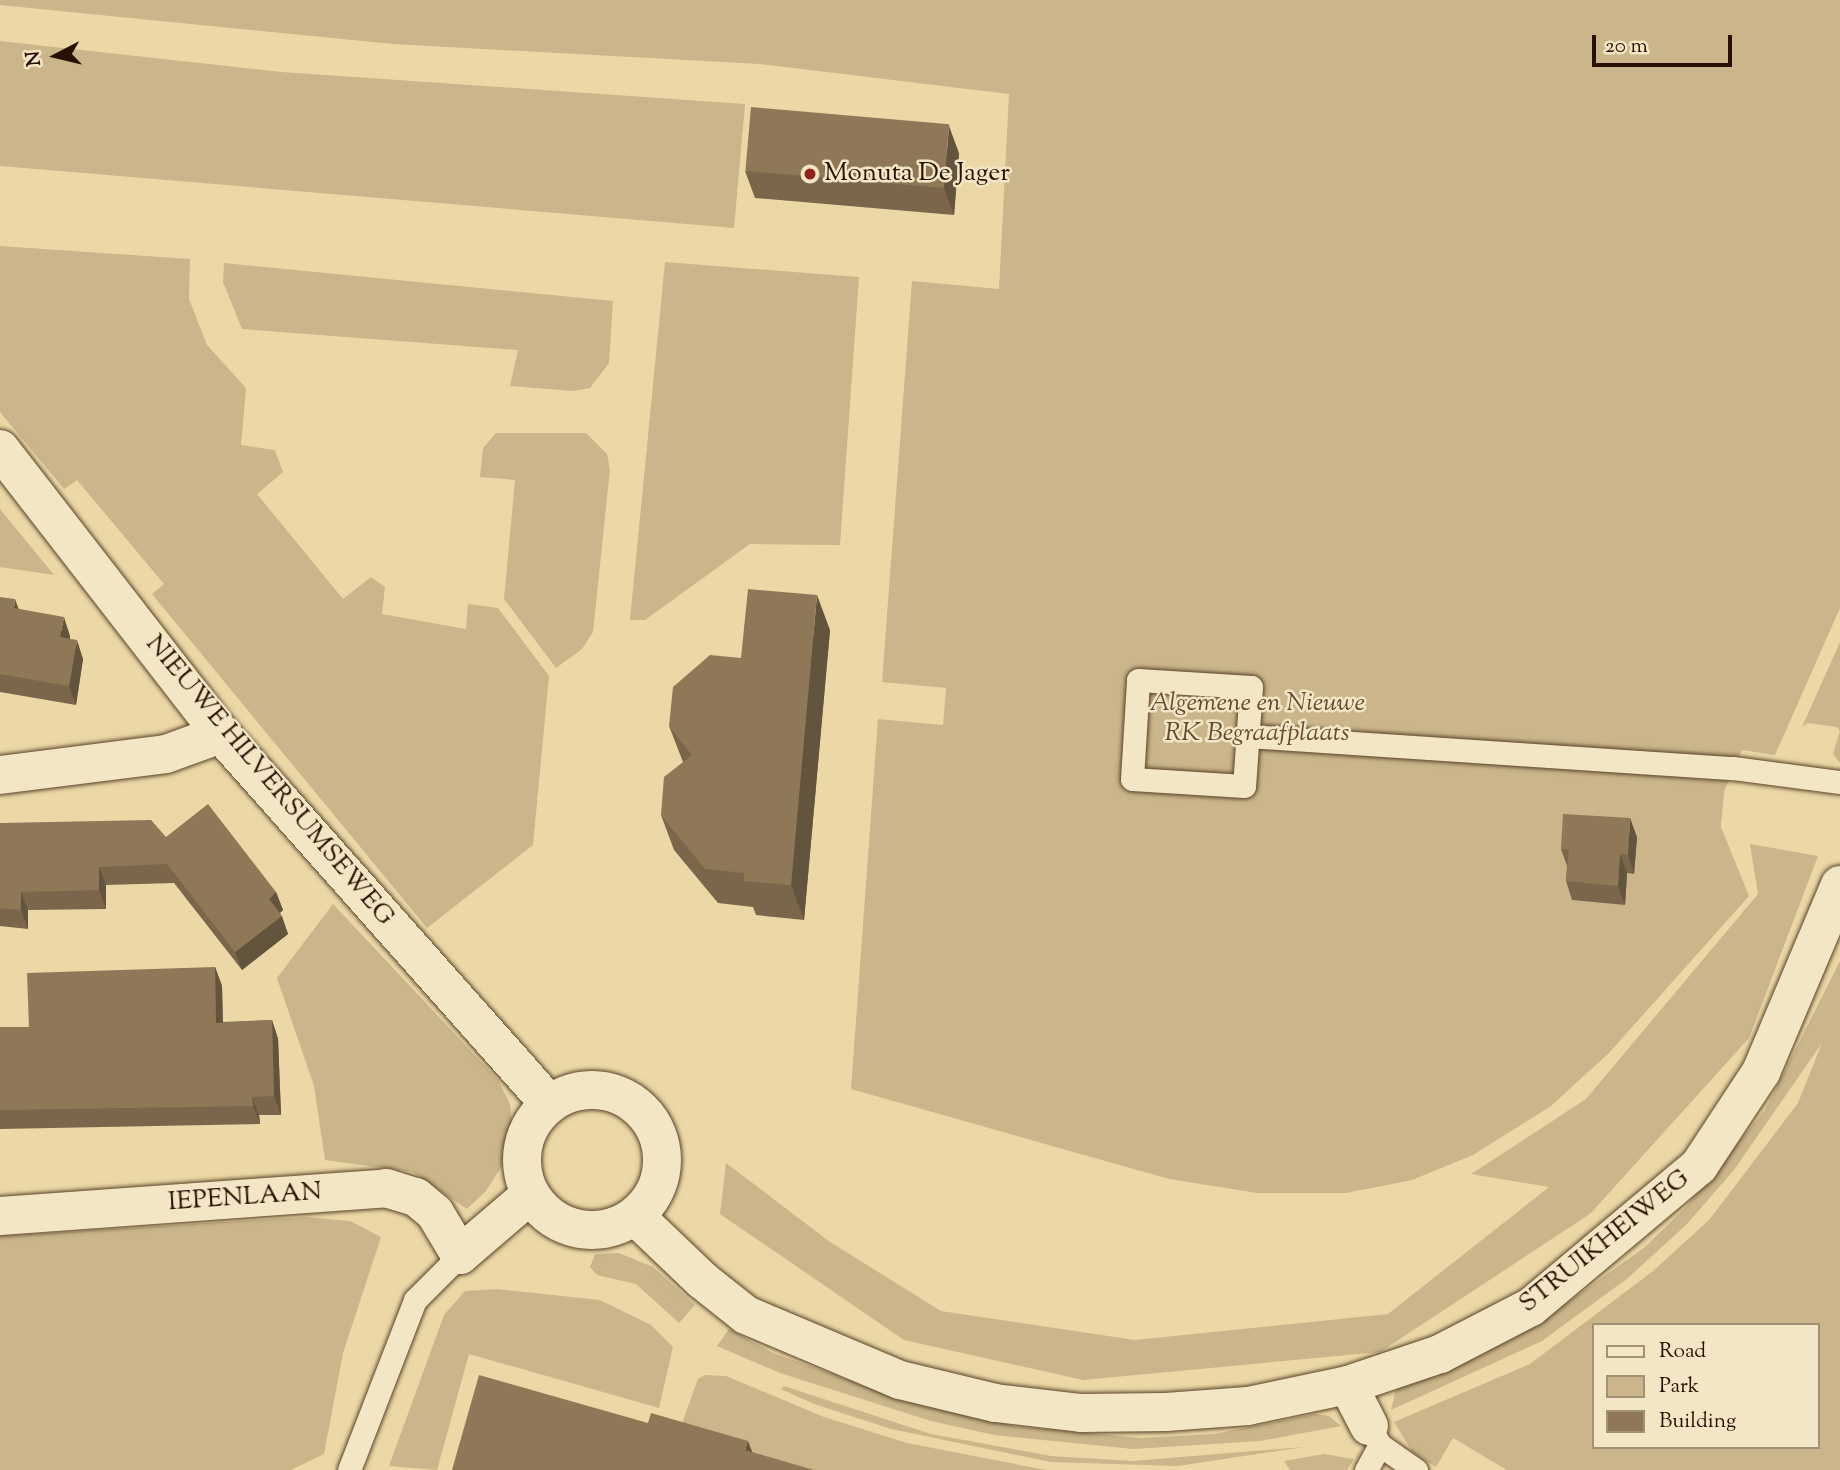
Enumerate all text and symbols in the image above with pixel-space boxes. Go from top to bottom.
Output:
north arrow [21,21,91,91]
scale bar [1595,21,1735,65]
text: 20 m [1605,32,1648,62]
text: N [20,49,49,68]
place label: Monuta De Jager [824,158,1010,190]
marker: Monuta De Jager [802,166,818,182]
street label: NIEUWE HILVERSUMSEWEG [138,629,400,933]
park label: Algemene en Nieuwe RK Begraafplaats [1149,688,1365,750]
street label: STRUIKHEIWEG [1514,1164,1696,1320]
street label: IEPENLAAN [167,1177,323,1219]
legend [1591,1323,1819,1449]
text: Road [1659,1337,1706,1367]
text: Park [1659,1372,1699,1402]
text: Building [1659,1407,1736,1437]

